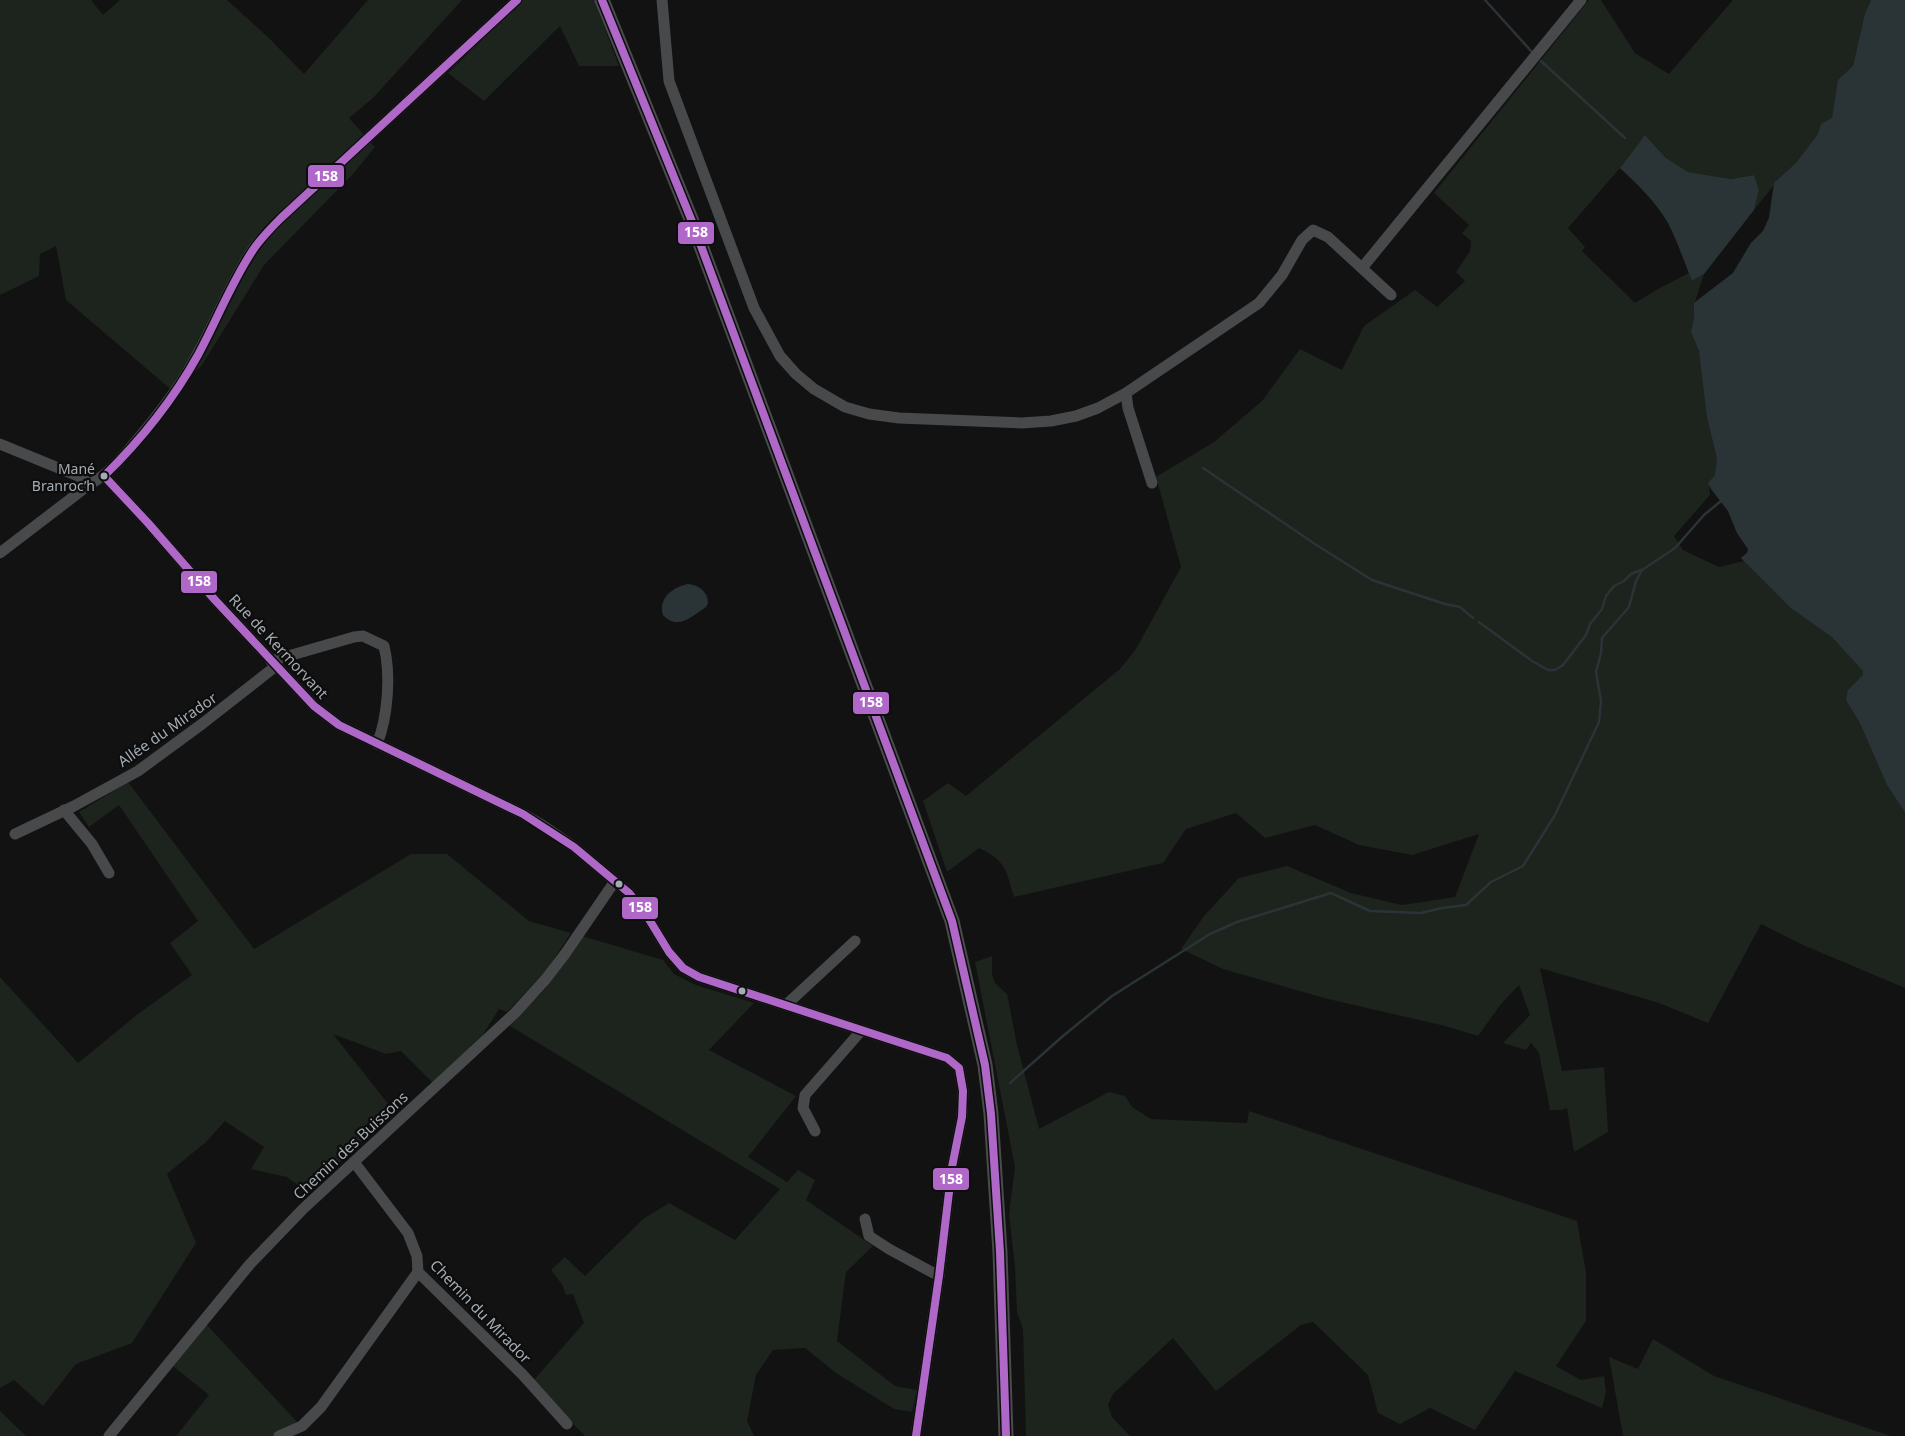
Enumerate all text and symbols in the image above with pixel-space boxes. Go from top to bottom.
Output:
line badge: 158 [307,164,345,188]
text: 158 [314,166,338,185]
line badge: 158 [677,221,715,245]
text: 158 [684,222,708,241]
place label: Mané Branroc’h [32,459,95,495]
marker: Mané Branroc’h [99,471,109,481]
line badge: 158 [180,570,218,594]
text: 158 [187,571,211,590]
street label: Rue de Kermorvant [225,589,333,703]
street label: Allée du Mirador [113,687,221,771]
line badge: 158 [852,691,890,715]
text: 158 [859,692,883,711]
unlabelled marker [614,879,624,889]
line badge: 158 [621,896,659,920]
text: 158 [628,897,652,916]
unlabelled marker [737,986,747,996]
street label: Chemin des Buissons [288,1087,412,1203]
line badge: 158 [932,1167,970,1191]
text: 158 [939,1169,963,1188]
street label: Chemin du Mirador [426,1255,536,1367]

